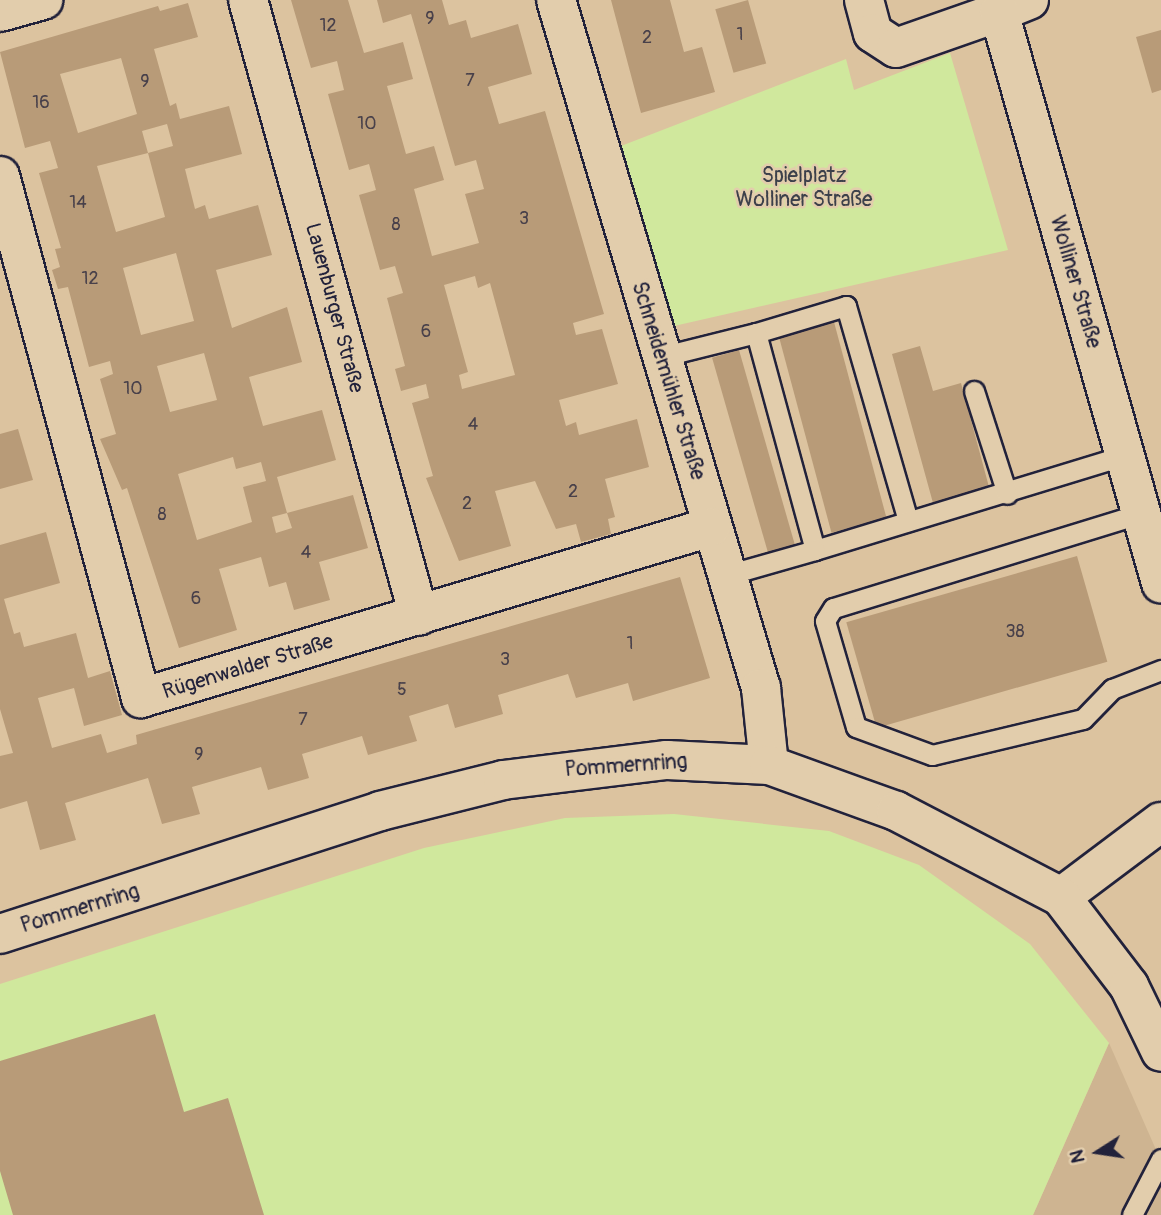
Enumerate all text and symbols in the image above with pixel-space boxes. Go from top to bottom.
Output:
house number: 9 [425,8,435,30]
house number: 12 [319,15,337,37]
house number: 1 [736,24,744,46]
house number: 2 [642,27,652,49]
house number: 7 [465,70,475,92]
house number: 9 [140,71,150,93]
house number: 16 [32,92,50,114]
house number: 10 [357,113,377,135]
park label: Spielplatz Wolliner Straße [736,163,872,213]
house number: 14 [69,192,87,214]
house number: 3 [519,208,529,230]
street label: Wolliner Straße [1044,213,1106,351]
house number: 8 [391,214,401,236]
street label: Lauenburger Straße [299,220,369,396]
house number: 12 [81,268,99,290]
street label: Schneidemühler Straße [626,279,710,483]
house number: 6 [421,321,431,343]
house number: 10 [123,378,143,400]
house number: 4 [468,414,478,436]
house number: 2 [568,481,578,503]
house number: 2 [462,493,472,515]
house number: 8 [157,504,167,526]
house number: 4 [301,542,311,564]
house number: 6 [191,588,201,610]
house number: 38 [1005,621,1025,643]
street label: Rügenwalder Straße [160,629,336,705]
house number: 1 [626,633,634,655]
house number: 3 [500,649,510,671]
house number: 5 [397,679,407,701]
house number: 7 [298,709,308,731]
house number: 9 [194,744,204,766]
street label: Pommernring [564,749,688,783]
street label: Pommernring [18,879,142,939]
north arrow [1063,1117,1133,1187]
text: N [1064,1148,1091,1165]

